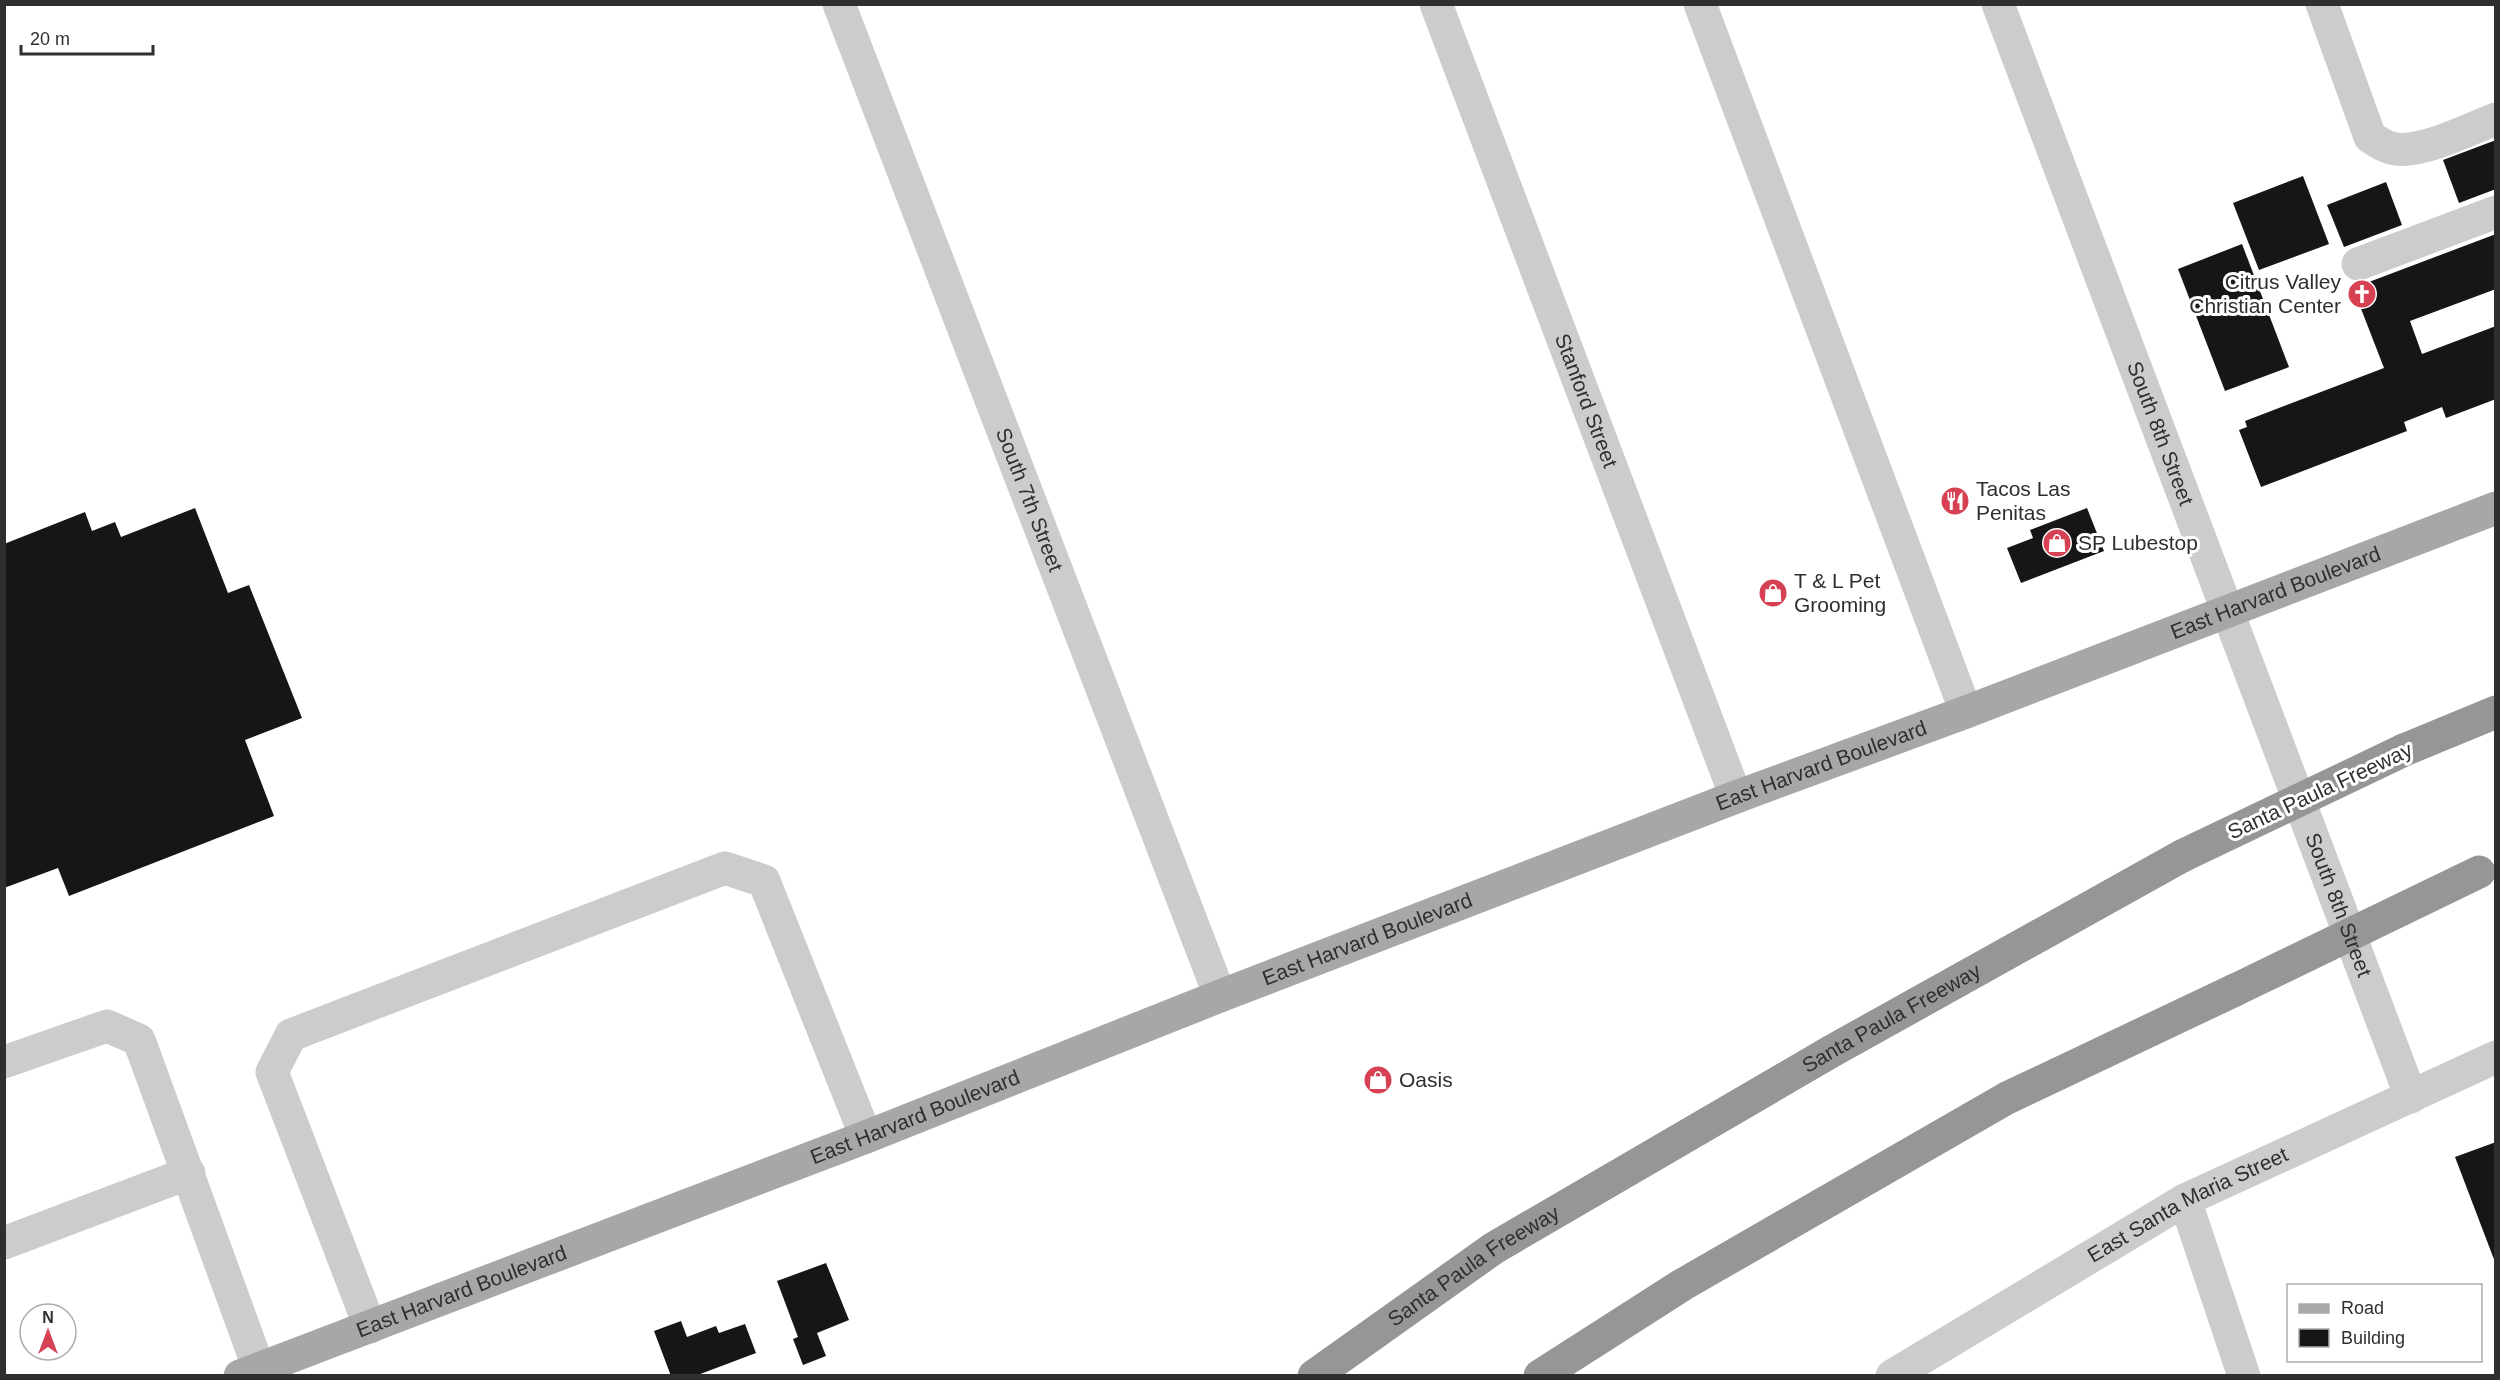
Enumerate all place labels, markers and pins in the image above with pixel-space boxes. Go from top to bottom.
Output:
place label: Citrus Valley Christian Center [2189,270,2341,317]
church icon: Citrus Valley Christian Center [2346,278,2378,310]
place label: Tacos Las Penitas [1976,477,2071,524]
restaurant icon: Tacos Las Penitas [1939,485,1971,517]
shop icon: SP Lubestop [2041,527,2073,559]
place label: SP Lubestop [2078,531,2198,554]
place label: T & L Pet Grooming [1794,569,1886,616]
shop icon: T & L Pet Grooming [1757,577,1789,609]
shop icon: Oasis [1362,1064,1394,1096]
place label: Oasis [1399,1068,1453,1091]

